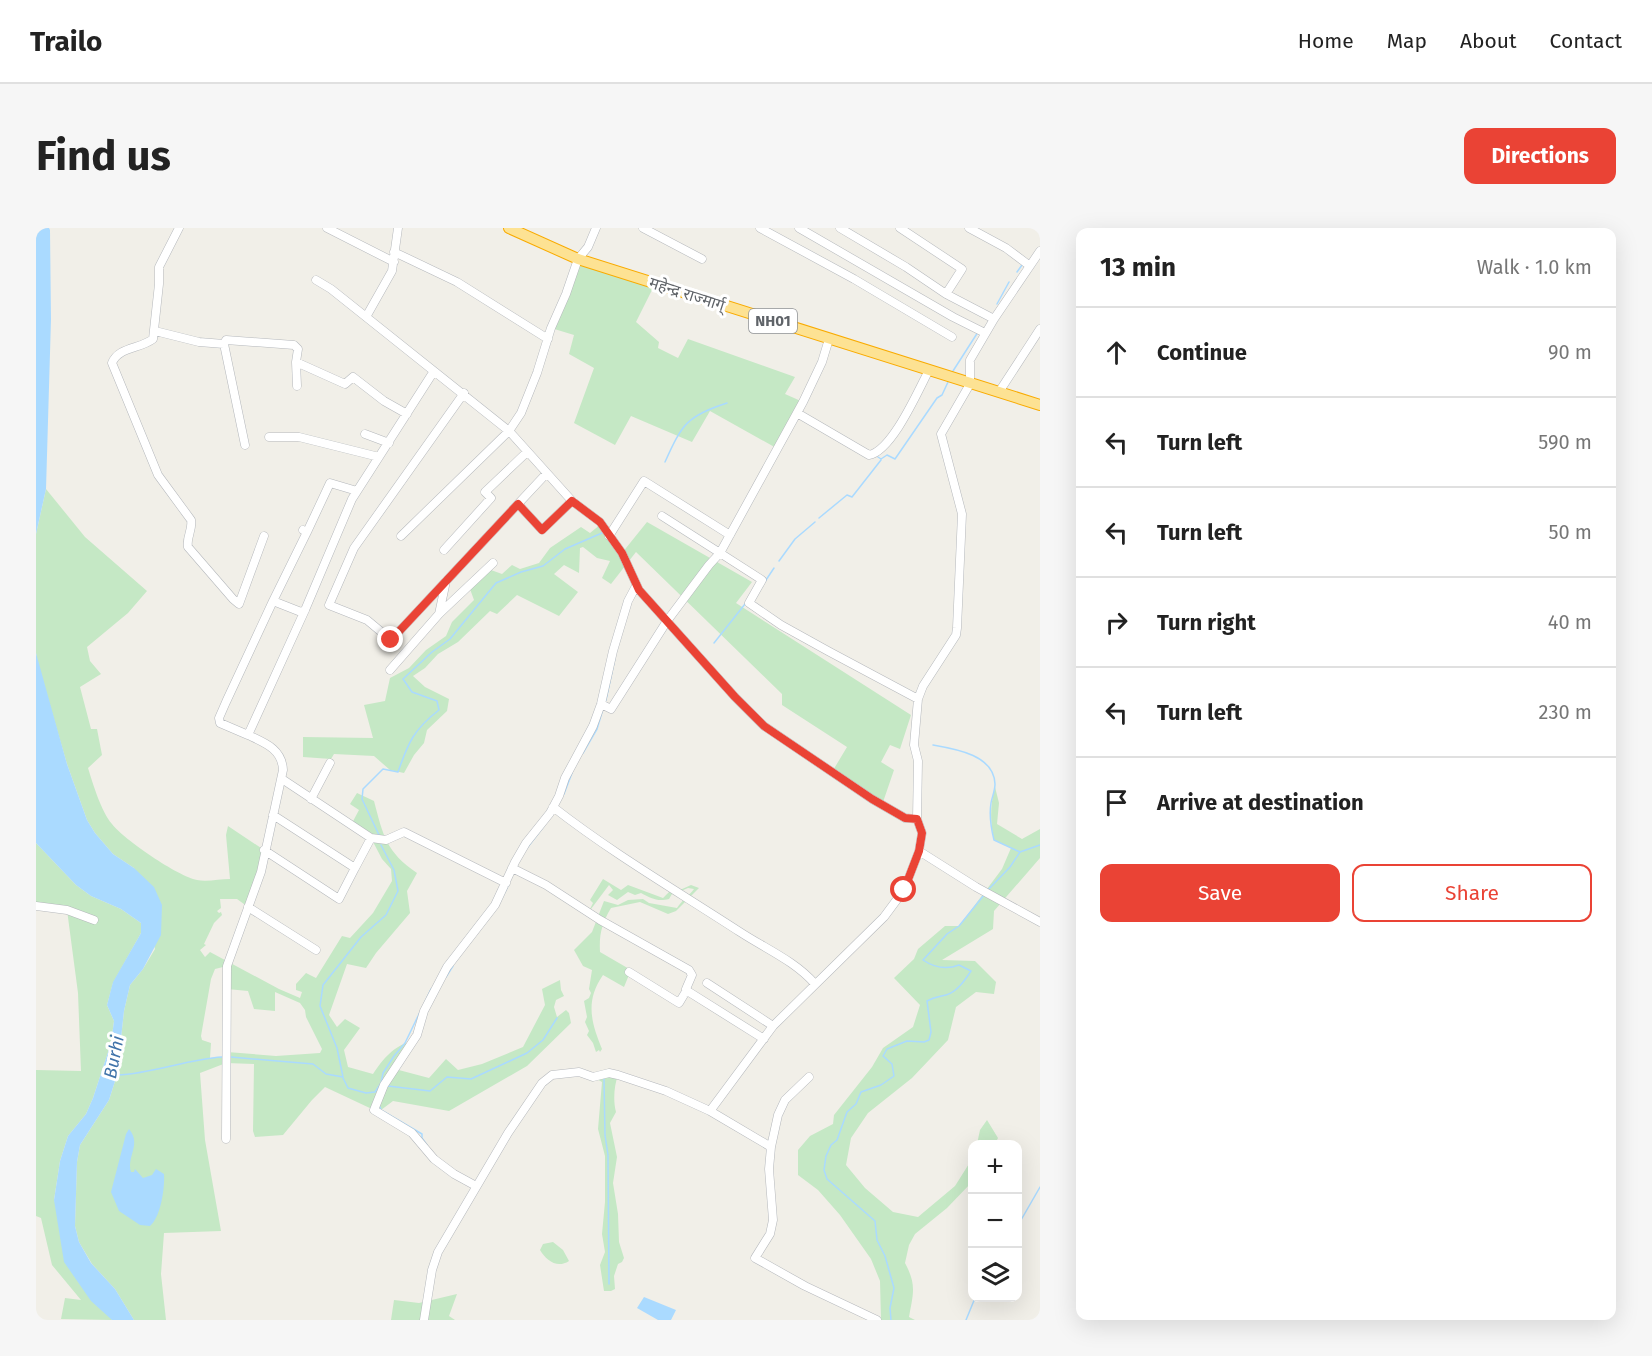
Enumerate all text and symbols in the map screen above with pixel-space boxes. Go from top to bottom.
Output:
text: Trailo [30,25,102,58]
text: Home [1298,28,1354,54]
text: Map [1387,28,1427,54]
text: About [1460,28,1517,54]
text: Contact [1550,28,1622,54]
button: Directions [1464,128,1616,184]
text: Find us [36,131,171,181]
text: 13 min [1100,252,1176,283]
text: Walk · 1.0 km [1477,255,1592,279]
street label: महेन्द्र राज्मार्ग् [647,273,730,317]
road number: NH01 [749,309,797,333]
icon: ahead [1100,336,1133,369]
text: Continue [1157,339,1247,366]
text: 90 m [1548,340,1592,364]
icon: left [1100,426,1133,459]
text: Turn left [1157,429,1242,456]
text: 590 m [1538,430,1592,454]
icon: left [1100,516,1133,549]
text: Turn left [1157,519,1242,546]
text: 50 m [1548,520,1592,544]
icon: right [1100,606,1133,639]
text: Turn right [1157,609,1256,636]
text: 40 m [1548,610,1592,634]
route end [377,626,403,652]
icon: left [1100,696,1133,729]
text: Turn left [1157,699,1242,726]
text: 230 m [1539,700,1592,724]
icon: arrive [1100,786,1133,819]
text: Arrive at destination [1157,789,1364,816]
button: Save [1100,864,1340,922]
button: Share [1352,864,1592,922]
route start [890,876,916,902]
water label: Burhi [99,1034,129,1080]
map controls [968,1140,1022,1302]
button: + [968,1140,1022,1194]
button: − [968,1194,1022,1248]
button: layers [968,1248,1022,1302]

